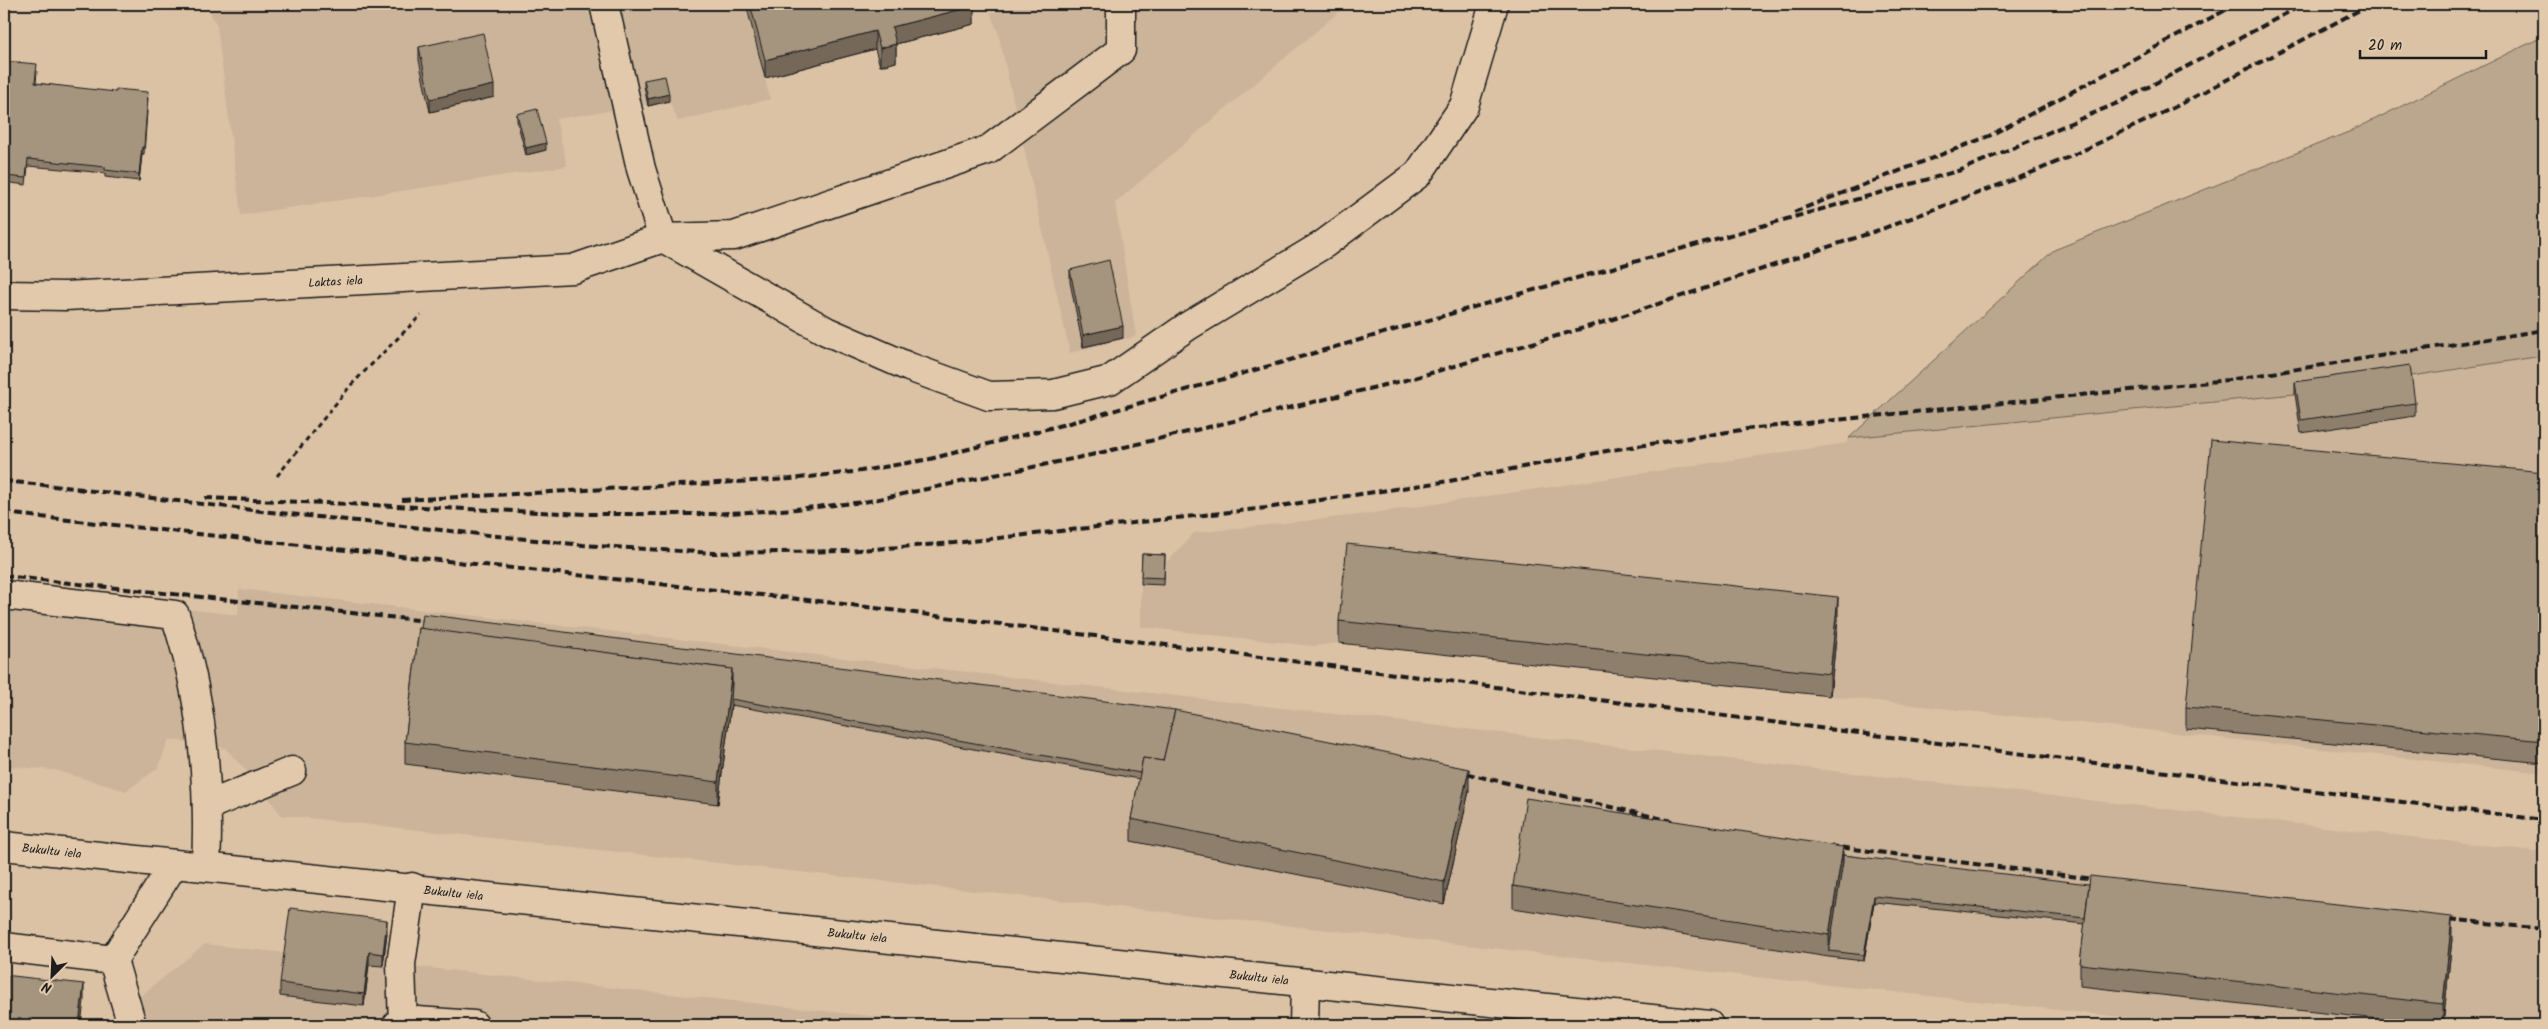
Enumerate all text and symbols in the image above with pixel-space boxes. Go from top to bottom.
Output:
scale bar [2360,28,2487,60]
text: 20 m [2368,34,2402,58]
street label: Laktas iela [308,271,364,293]
street label: Bukultu iela [21,839,83,864]
street label: Bukultu iela [423,881,485,906]
street label: Bukultu iela [826,924,888,949]
north arrow [28,952,78,1002]
street label: Bukultu iela [1228,966,1290,991]
text: N [38,975,56,999]

